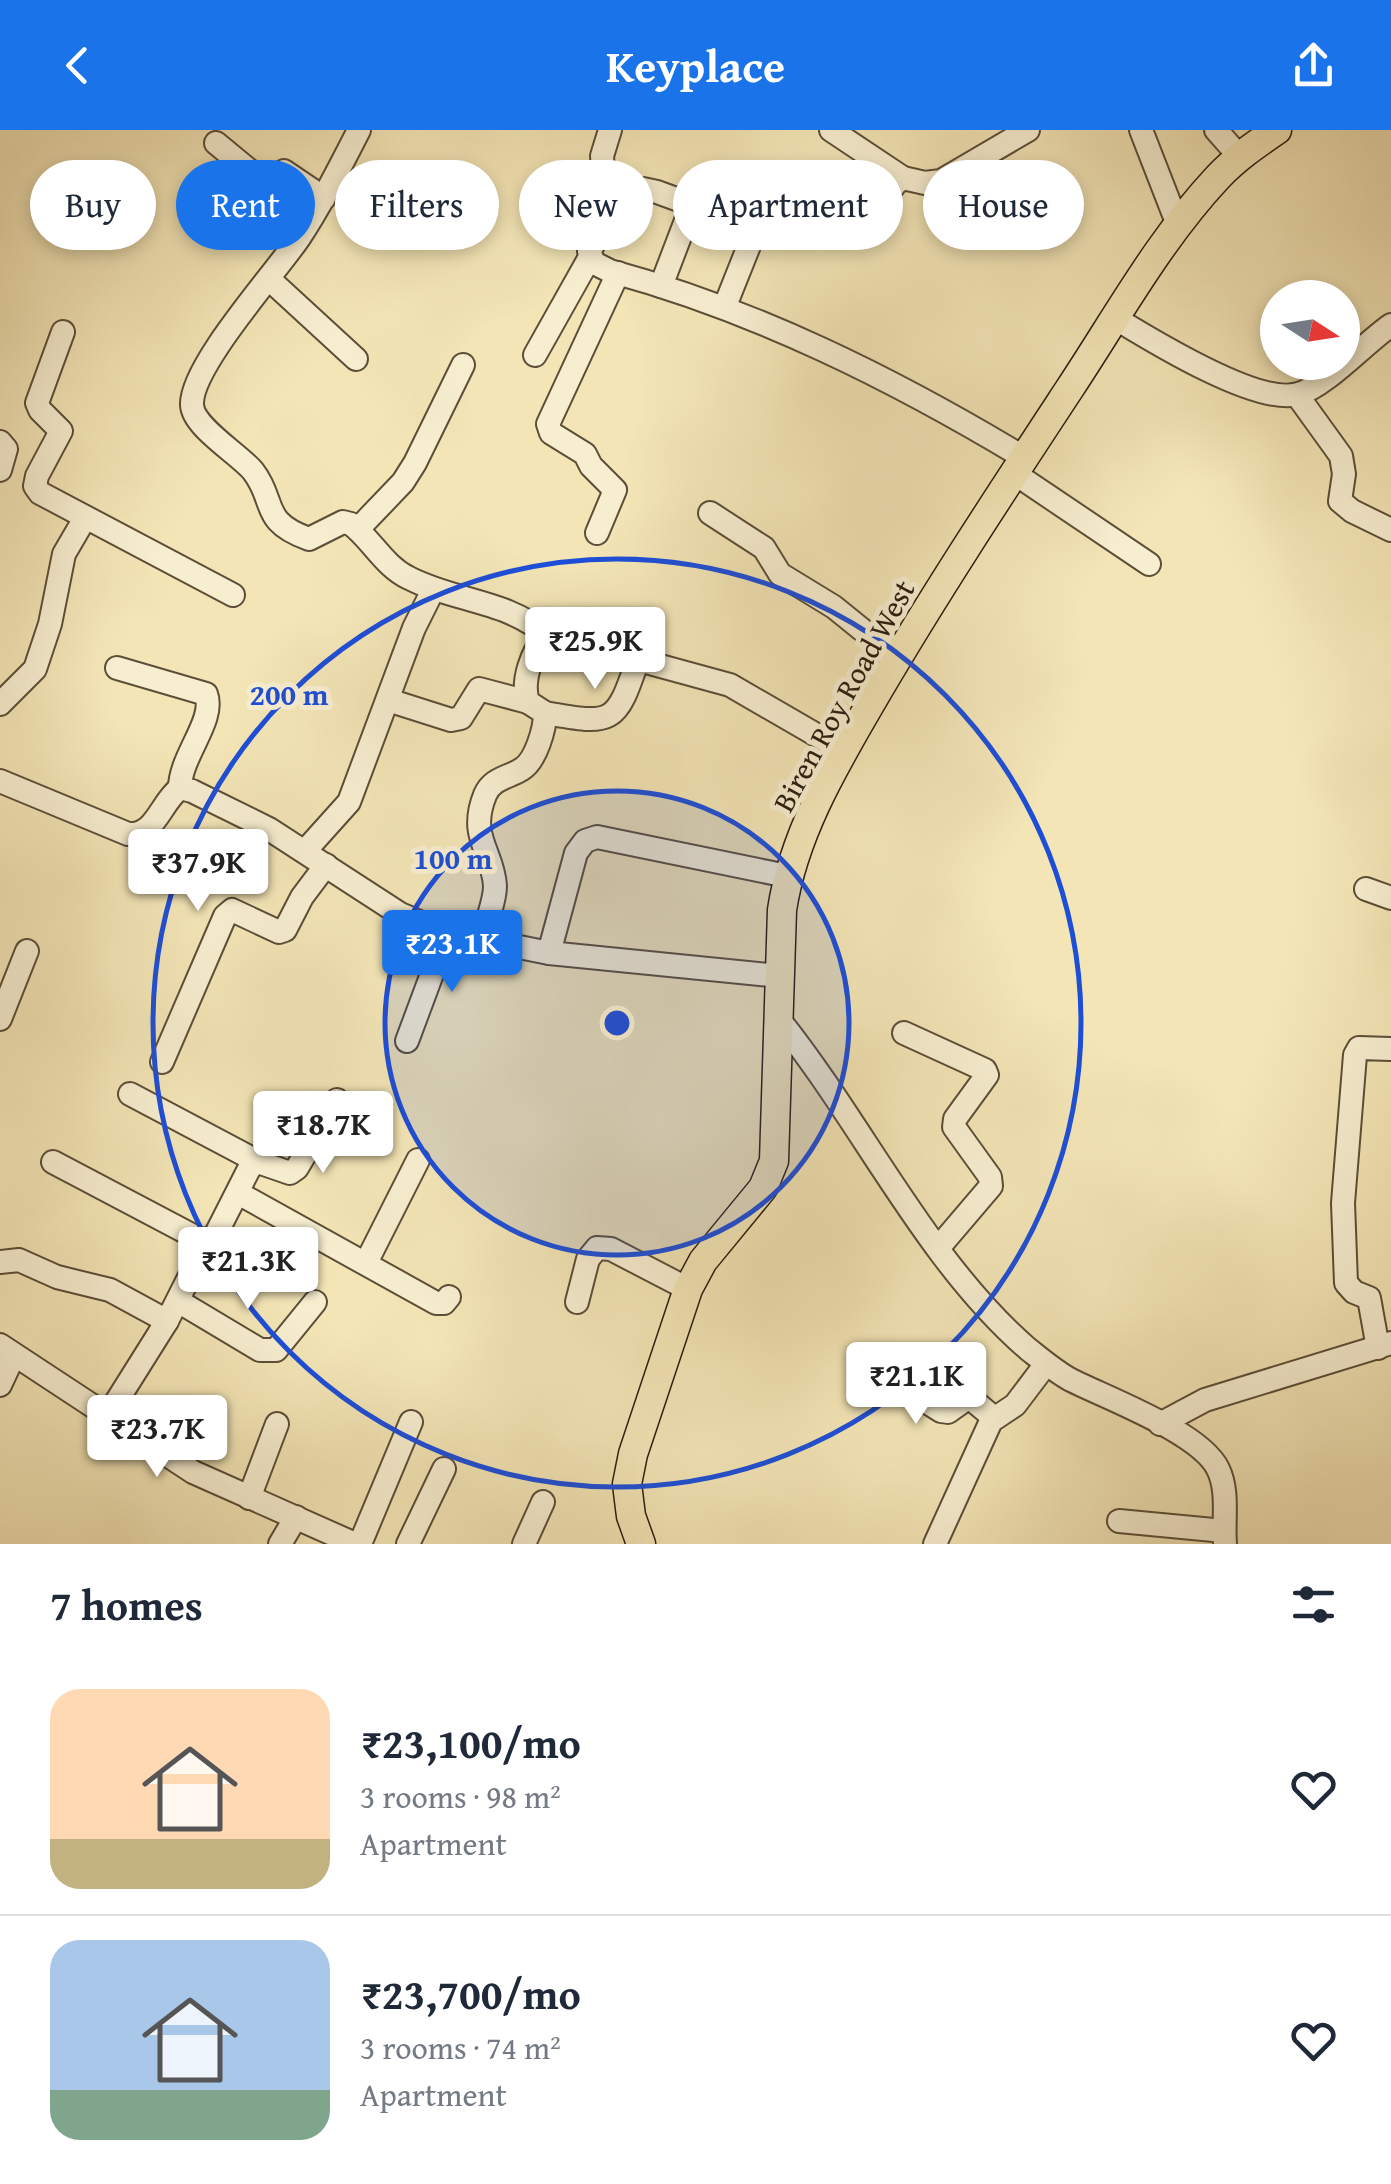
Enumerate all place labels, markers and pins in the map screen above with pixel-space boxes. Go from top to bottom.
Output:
pin: ₹25.9K [514,607,676,692]
pin: ₹37.9K [117,829,279,914]
pin: ₹23.1K [371,910,533,995]
centre of rings [599,1005,635,1041]
pin: ₹18.7K [242,1091,404,1176]
pin: ₹21.3K [167,1227,329,1312]
pin: ₹21.1K [835,1342,997,1427]
pin: ₹23.7K [76,1395,238,1480]

